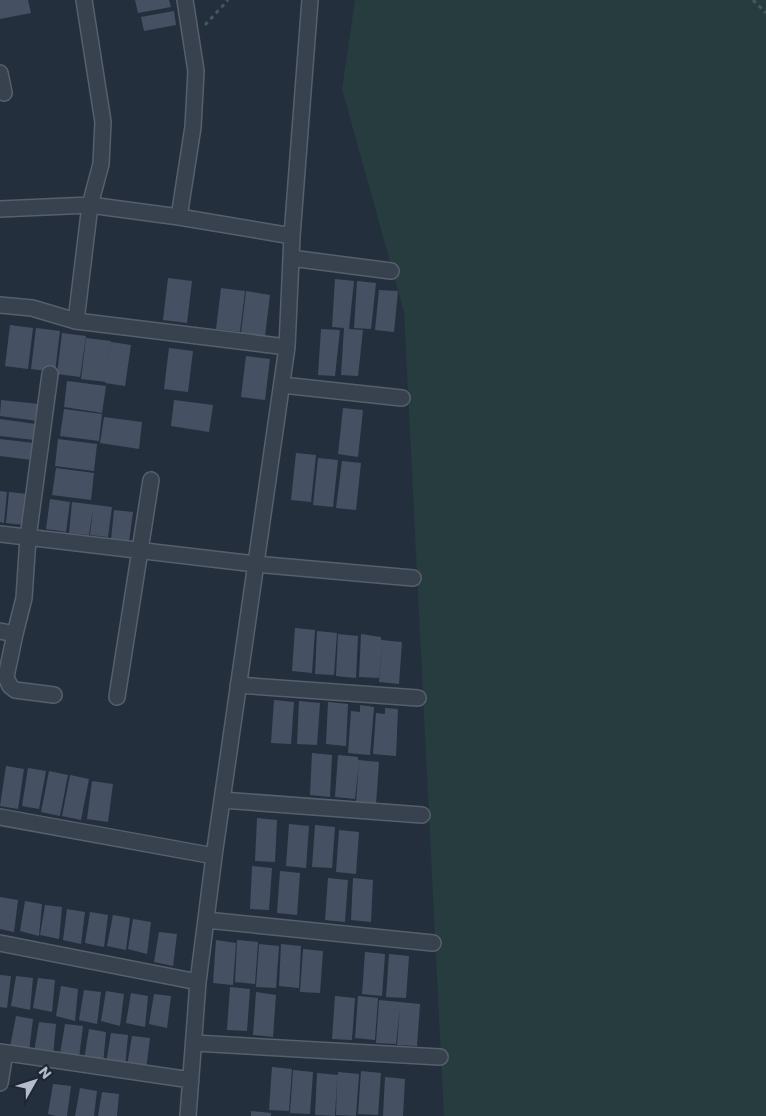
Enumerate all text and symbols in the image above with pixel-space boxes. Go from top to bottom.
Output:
north arrow [10,1056,60,1106]
text: N [34,1062,56,1083]

